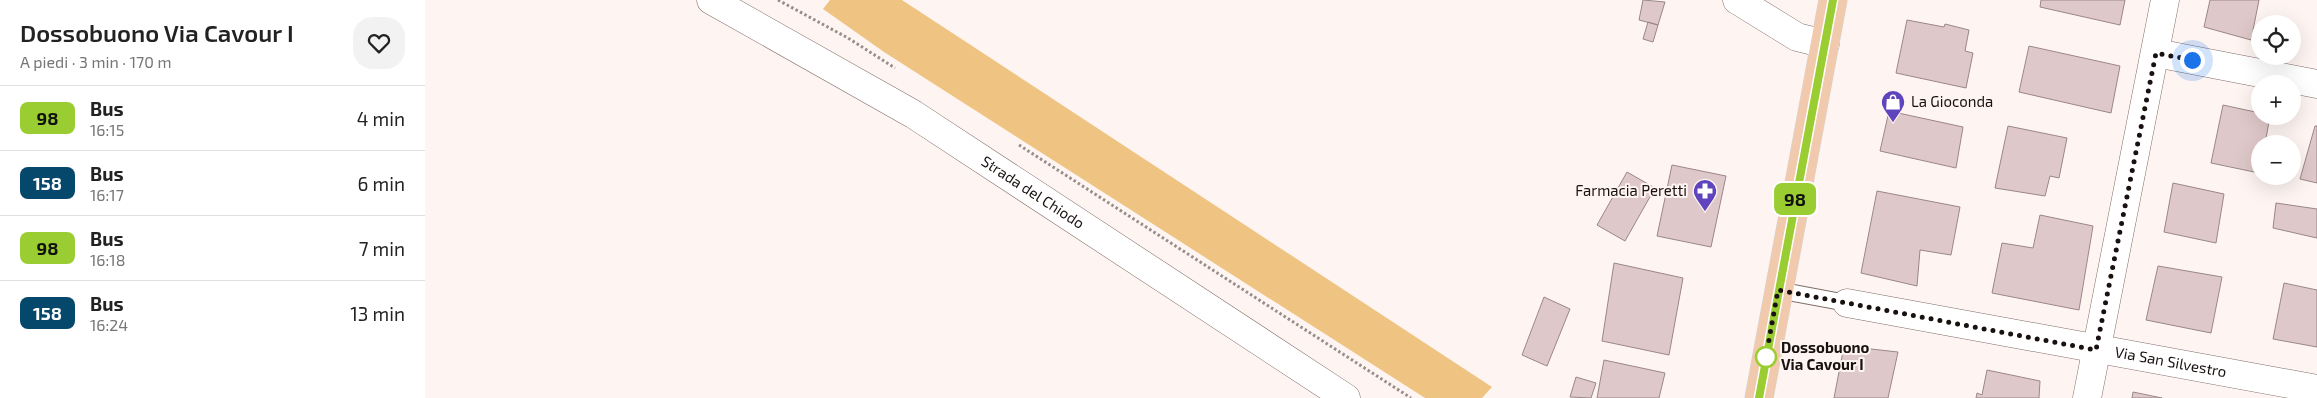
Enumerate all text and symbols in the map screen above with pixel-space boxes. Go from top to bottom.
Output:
map controls [2251,15,2301,185]
button: locate [2251,15,2301,65]
button: heart [353,17,405,69]
text: Dossobuono Via Cavour I [20,18,294,47]
your location [2180,48,2205,73]
text: A piedi · 3 min · 170 m [20,52,171,71]
button: + [2251,75,2301,125]
shop icon: La Gioconda [1880,89,1906,123]
place label: La Gioconda [1911,92,1993,110]
text: Bus [90,97,124,120]
text: 98 [37,107,58,129]
text: 4 min [357,107,405,130]
text: 16:15 [90,120,124,139]
button: − [2251,135,2301,185]
street label: Strada del Chiodo [978,151,1088,232]
text: Bus [90,162,124,185]
text: 158 [33,172,62,194]
text: 6 min [357,172,405,195]
pharmacy icon: Farmacia Peretti [1692,178,1718,212]
place label: Farmacia Peretti [1575,181,1687,199]
line badge: 98 [1773,183,1817,215]
text: 16:17 [90,185,124,204]
text: 98 [1784,188,1806,210]
text: Bus [90,227,124,250]
text: 98 [37,237,58,259]
text: 7 min [359,237,405,260]
text: 16:18 [90,250,125,269]
text: Bus [90,292,124,315]
text: 158 [33,302,62,324]
text: 13 min [350,302,405,325]
text: 16:24 [90,315,128,334]
place label: Dossobuono Via Cavour I [1781,338,1870,373]
street label: Via San Silvestro [2114,342,2228,380]
marker: Dossobuono Via Cavour I [1755,346,1777,368]

